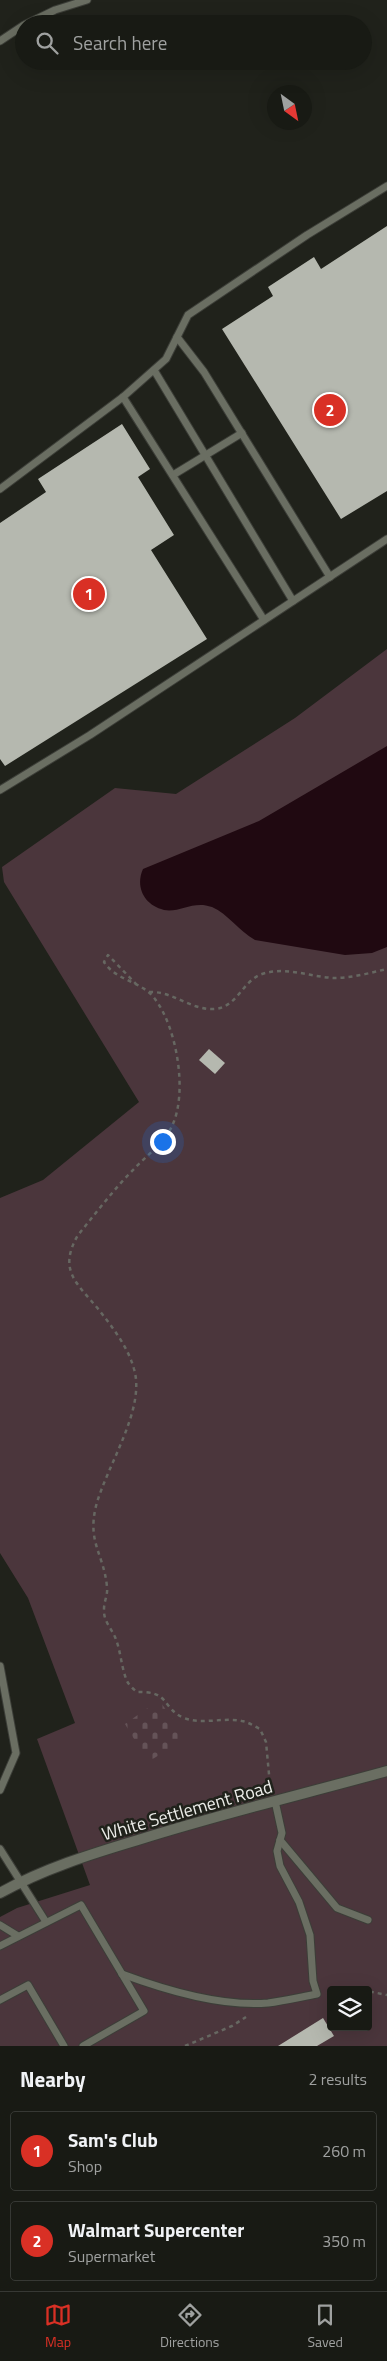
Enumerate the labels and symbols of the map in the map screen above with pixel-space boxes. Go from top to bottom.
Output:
north arrow [267,85,312,130]
pin: 2 [314,391,346,429]
pin: 1 [73,575,105,613]
your location [150,1129,176,1155]
street label: White Settlement Road [98,1773,276,1847]

